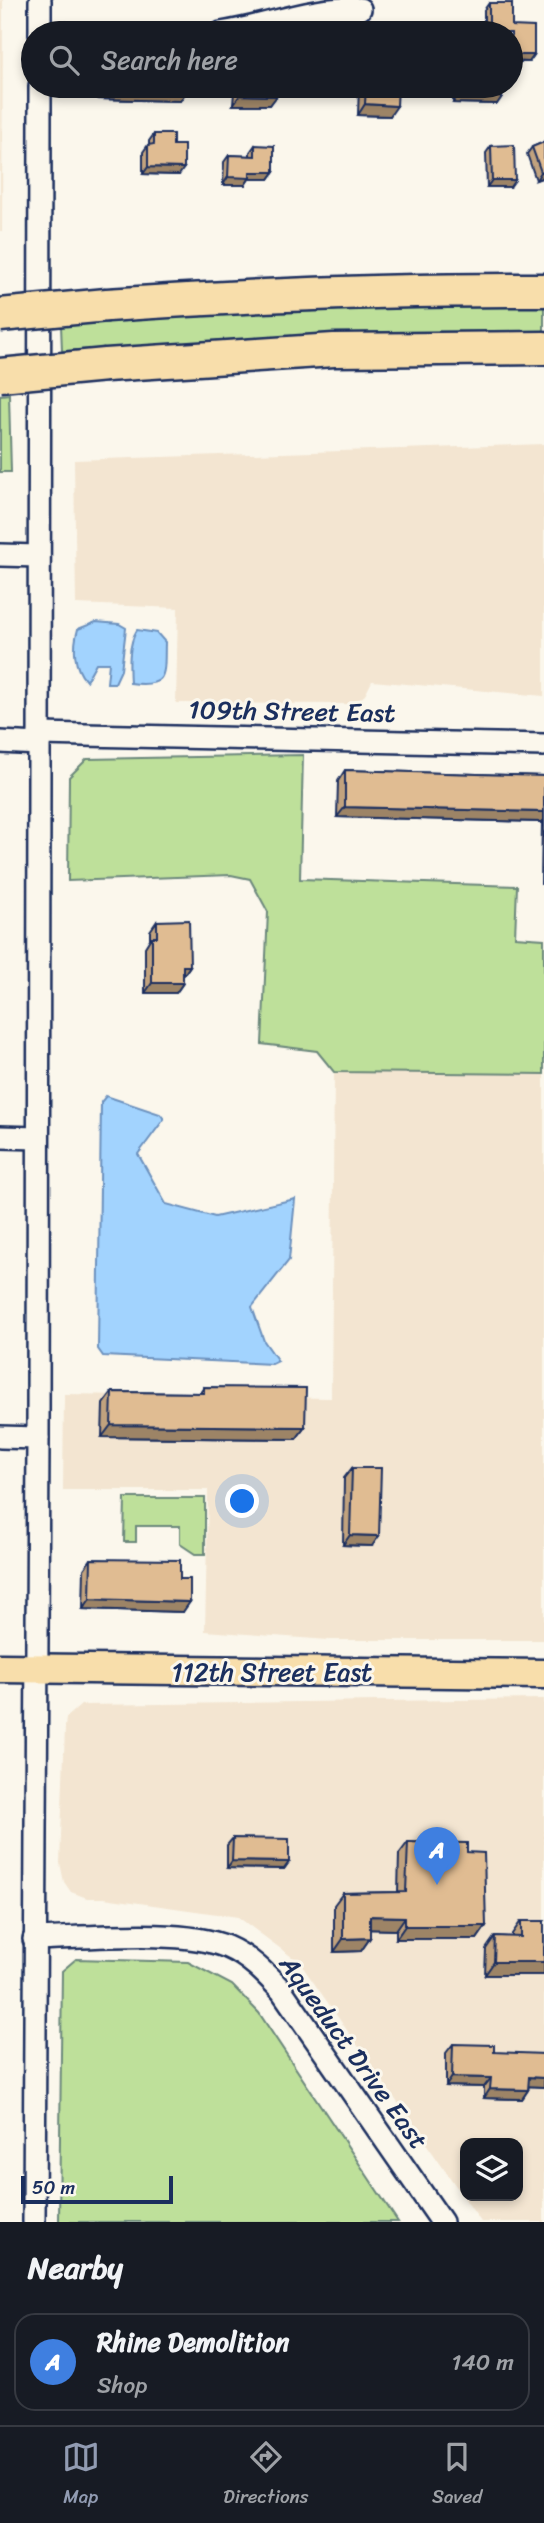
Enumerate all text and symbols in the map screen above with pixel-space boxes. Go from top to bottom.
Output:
search box [21,21,523,98]
text: Search here [101,37,238,83]
icon: search [45,41,83,79]
street label: 109th Street East [188,686,396,736]
your location [225,1484,259,1518]
street label: 112th Street East [172,1649,372,1695]
pin: A [414,1827,460,1885]
street label: Aqueduct Drive East [267,1944,441,2159]
map controls [460,2138,523,2201]
button: layers [460,2138,523,2201]
text: 50 m [32,2171,75,2204]
scale bar [21,2173,173,2205]
text: Nearby [28,2241,123,2295]
text: Rhine Demolition [97,2319,289,2365]
text: A [45,2342,61,2383]
text: 140 m [452,2342,514,2383]
text: Shop [97,2365,147,2406]
tab: Map [62,2438,100,2513]
tab: Directions [223,2438,309,2513]
tab: Saved [432,2438,482,2513]

